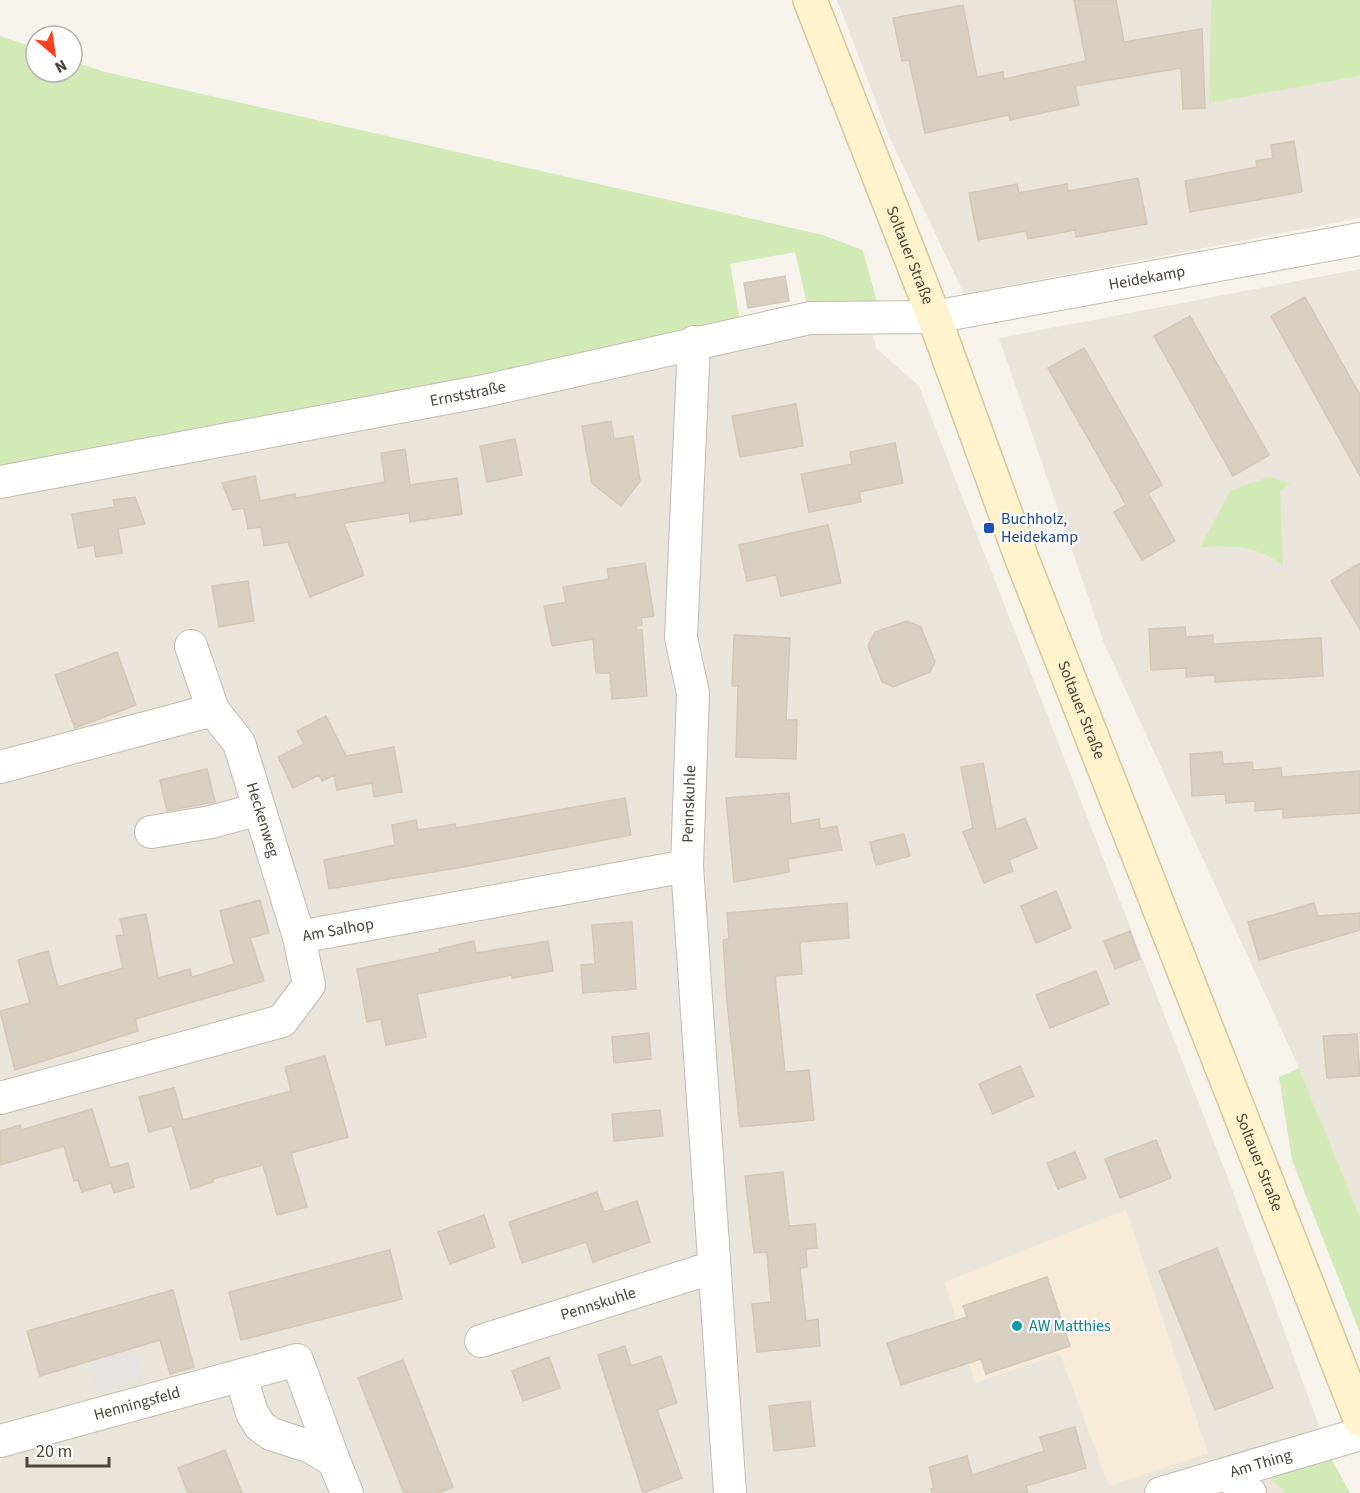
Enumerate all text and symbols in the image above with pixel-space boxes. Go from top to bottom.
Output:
north arrow [24,24,84,84]
text: N [51,54,71,78]
street label: Soltauer Straße [881,203,939,308]
street label: Heidekamp [1107,260,1187,296]
street label: Ernststraße [428,375,508,412]
place label: Buchholz, Heidekamp [1001,508,1078,548]
marker: Buchholz, Heidekamp [982,521,996,535]
street label: Soltauer Straße [1052,657,1111,762]
street label: Pennskuhle [677,765,701,843]
street label: Heckenweg [241,780,285,860]
street label: Am Salhop [301,913,376,947]
street label: Soltauer Straße [1230,1110,1288,1215]
street label: Pennskuhle [558,1281,639,1326]
place label: AW Matthies [1029,1315,1111,1337]
marker: AW Matthies [1010,1319,1024,1333]
street label: Henningsfeld [91,1381,183,1426]
scale bar [27,1430,110,1468]
text: 20 m [36,1439,72,1464]
street label: Am Thing [1227,1444,1294,1483]

